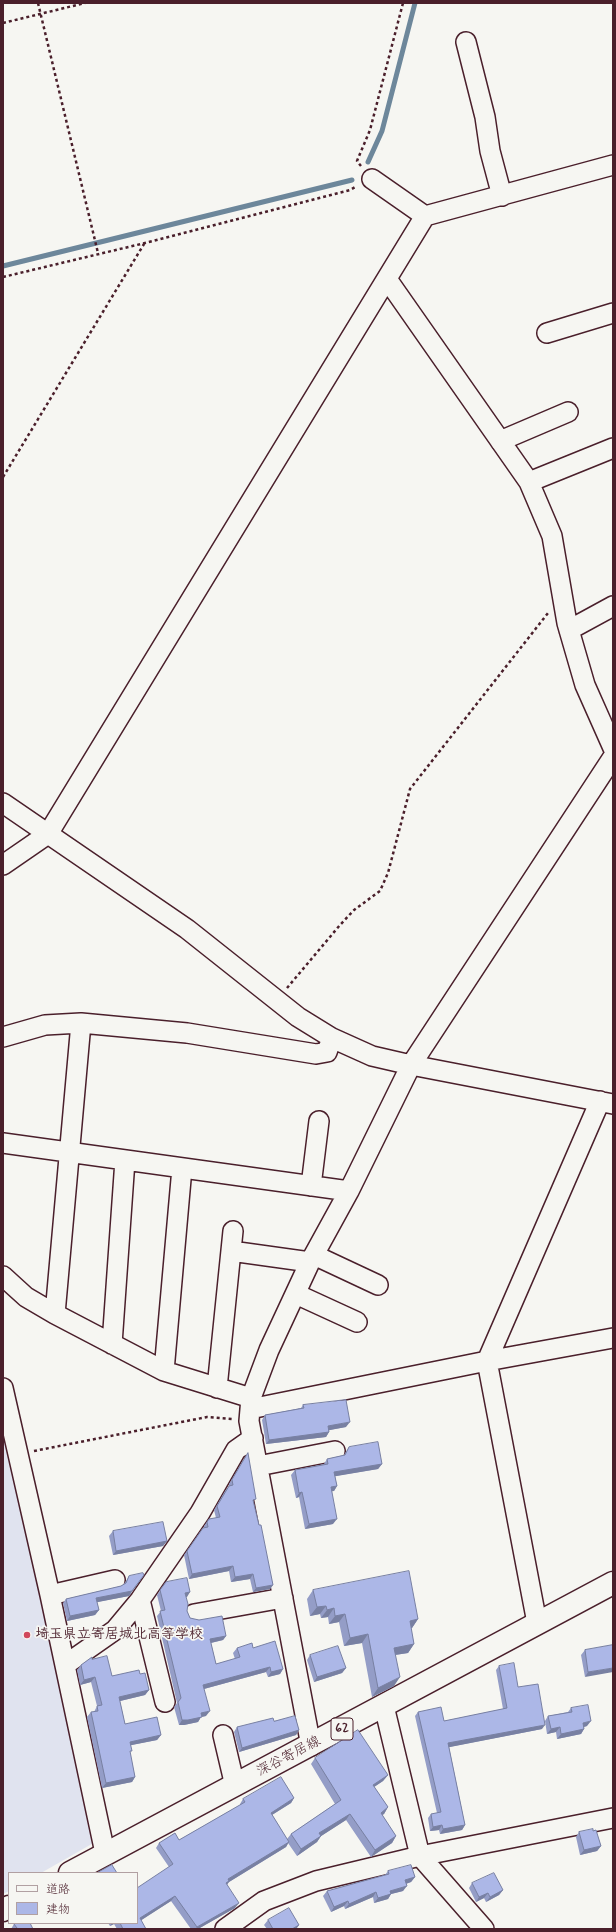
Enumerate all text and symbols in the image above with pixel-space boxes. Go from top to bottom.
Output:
place label: 埼玉県立寄居城北高等学校 [35,1627,203,1643]
marker: 埼玉県立寄居城北高等学校 [22,1630,32,1640]
road number: 62 [331,1718,353,1740]
street label: 深谷寄居線 [254,1733,324,1781]
legend [8,1872,138,1924]
text: 道路 [46,1882,70,1898]
text: 建物 [46,1902,70,1918]

